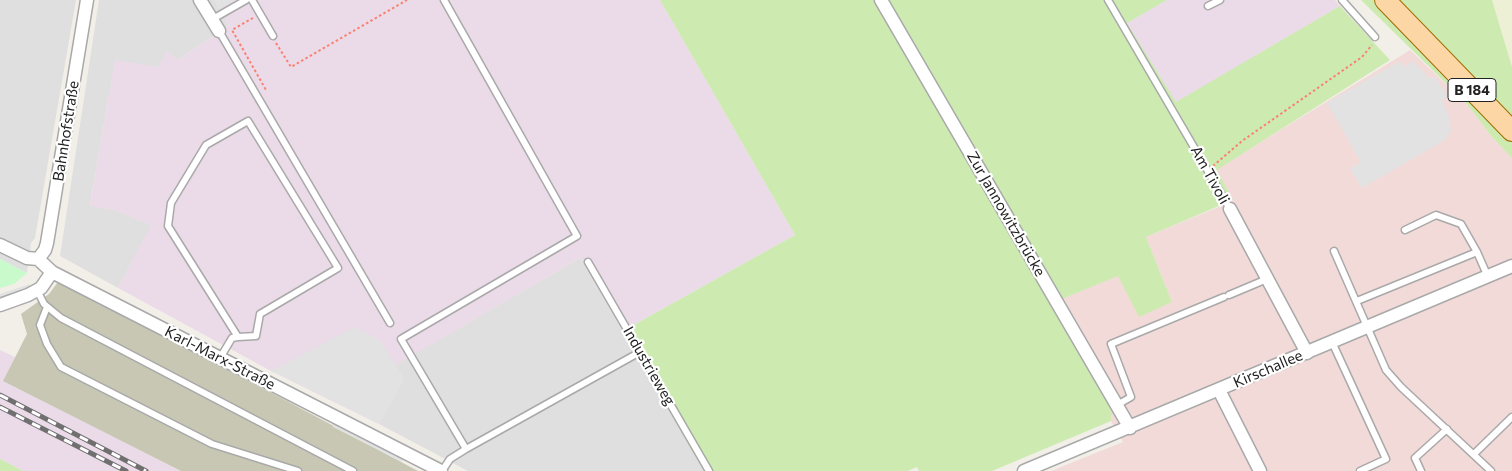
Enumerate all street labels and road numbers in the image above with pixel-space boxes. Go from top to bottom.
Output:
road number: B 184 [1448,78,1496,102]
street label: Bahnhofstraße [49,79,83,183]
street label: Am Tivoli [1187,143,1233,207]
street label: Zur Jannowitzbrücke [963,148,1049,280]
street label: Karl-Marx-Straße [162,322,278,394]
street label: Industrieweg [619,323,679,409]
street label: Kirschallee [1231,346,1305,392]

